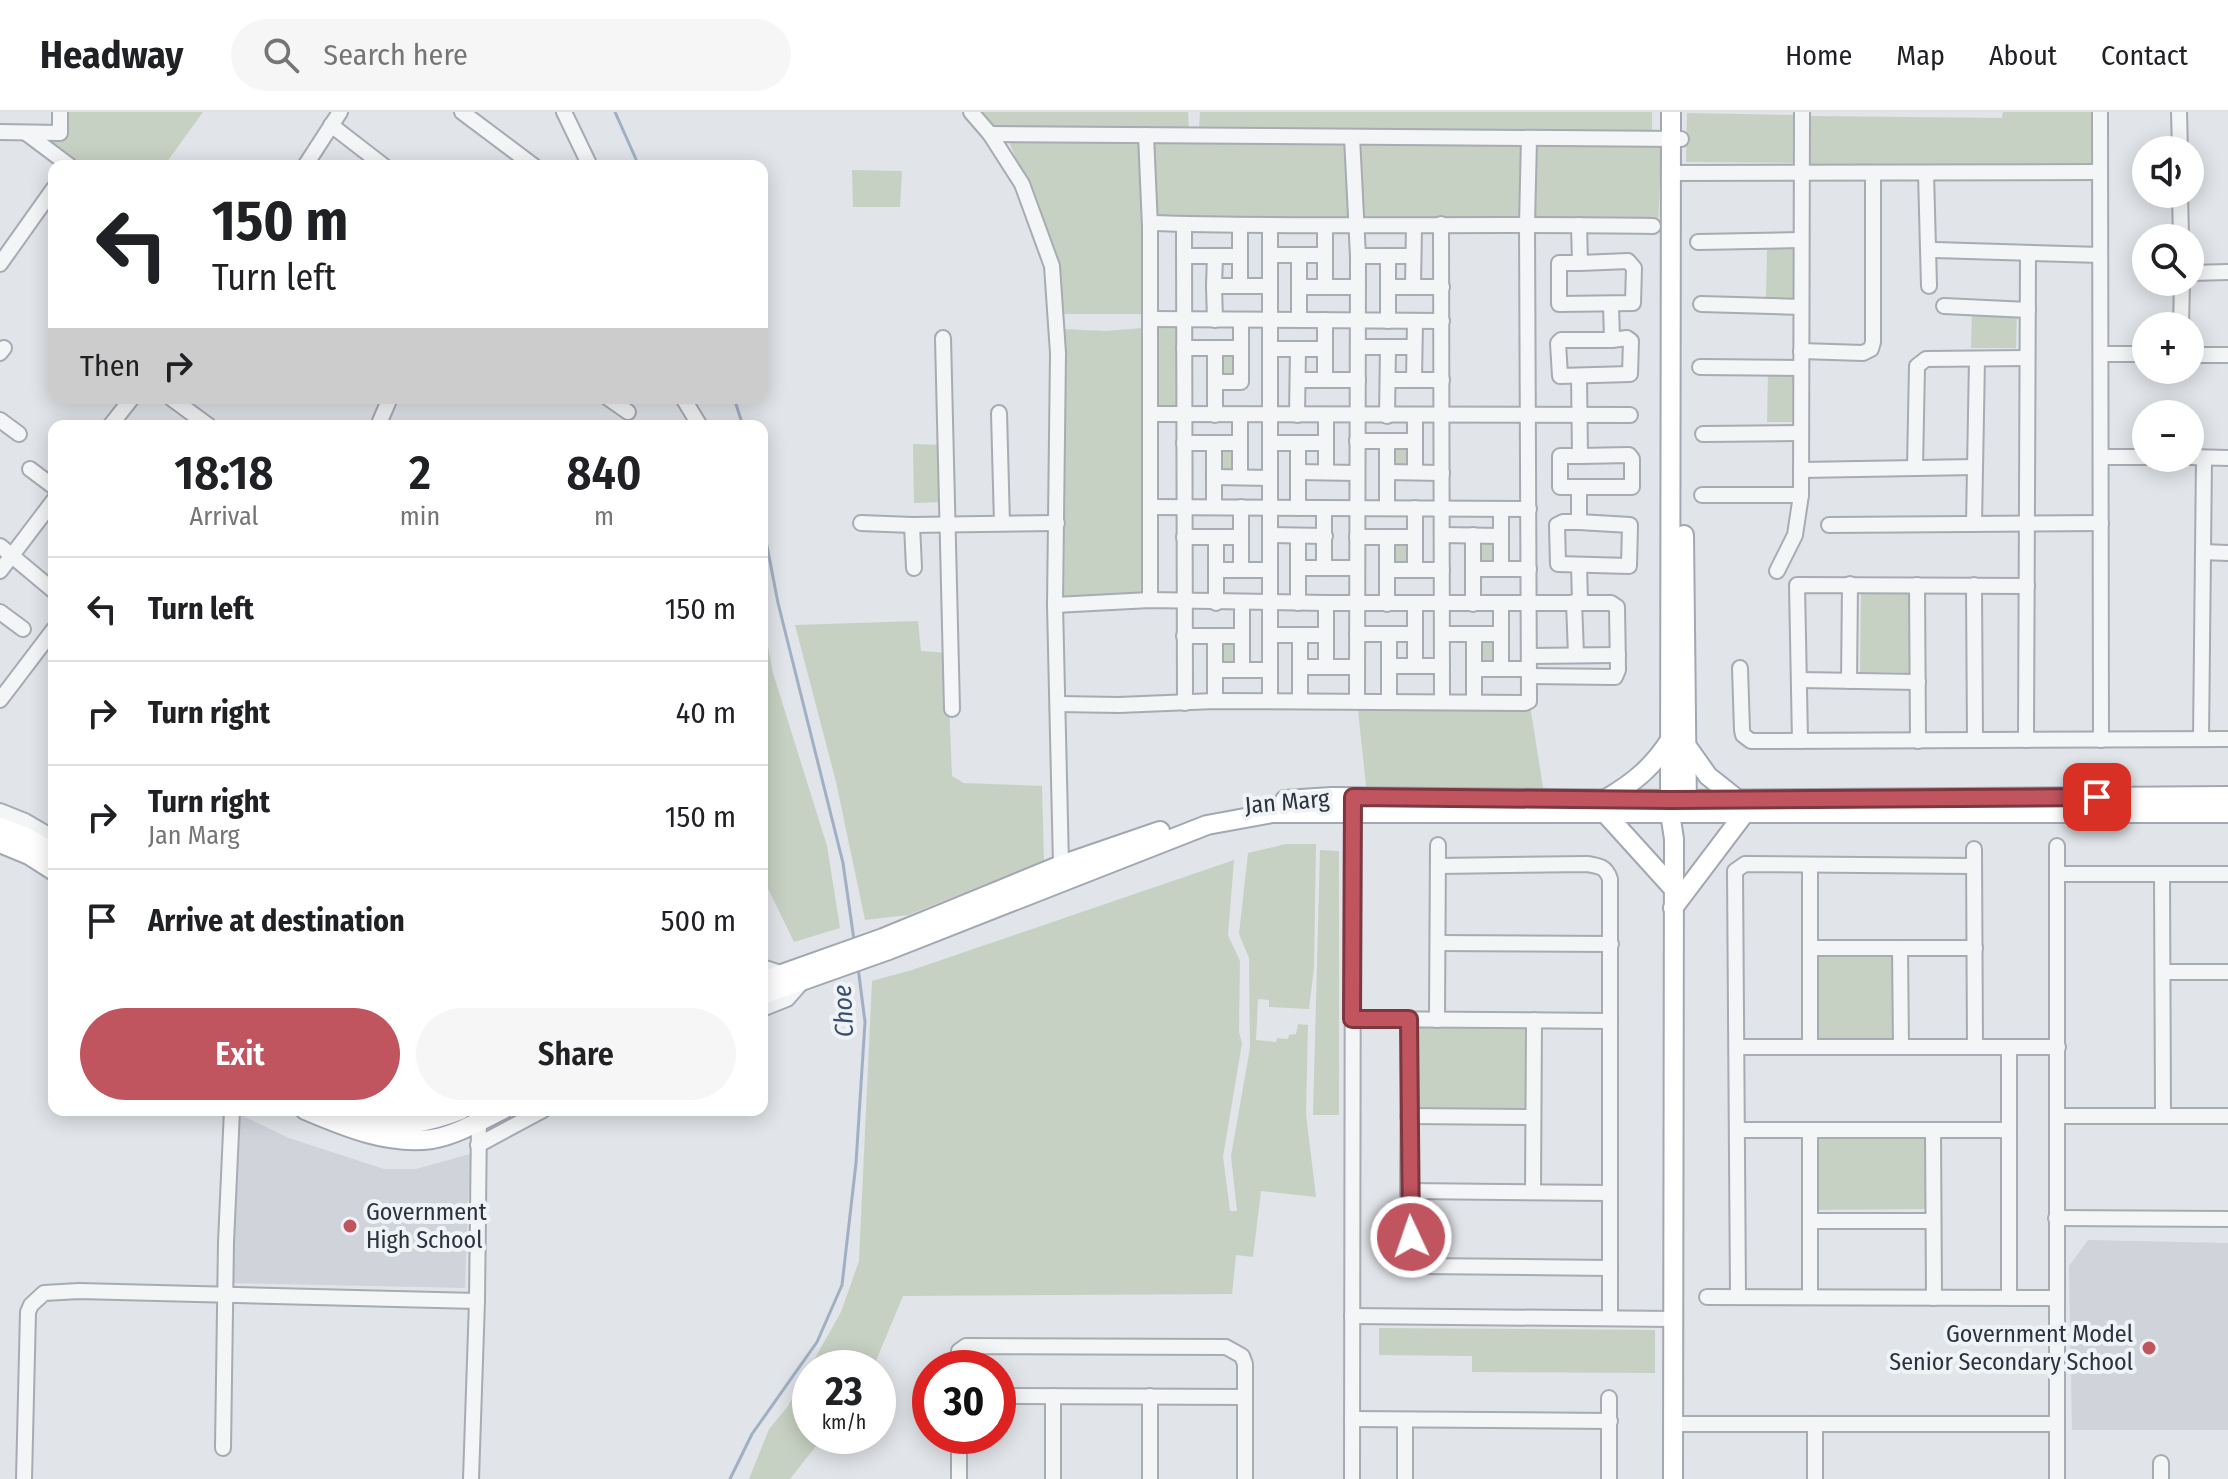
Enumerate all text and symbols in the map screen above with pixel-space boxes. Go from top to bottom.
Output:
search box [231,19,791,91]
text: Headway [40,32,183,78]
icon: search [259,33,303,77]
text: Search here [323,37,468,73]
text: Home [1785,39,1852,72]
text: Map [1896,39,1945,72]
text: About [1989,39,2057,72]
text: Contact [2101,39,2188,72]
map controls [2132,136,2204,472]
button: sound [2132,136,2204,208]
text: 150 m [212,188,348,255]
icon: left [80,192,184,296]
button: search [2132,224,2204,296]
text: Turn left [212,256,336,300]
button: + [2132,312,2204,384]
icon: right [156,344,200,388]
text: Then [80,348,140,384]
button: − [2132,400,2204,472]
text: 18:18 [174,444,274,502]
text: 2 [409,444,431,502]
text: 840 [566,444,642,502]
text: Arrival [189,501,258,532]
text: min [400,501,440,532]
text: m [594,501,614,532]
icon: left [80,587,124,631]
text: Turn left [148,591,254,627]
text: 150 m [665,591,736,627]
icon: right [80,691,124,735]
text: Turn right [148,695,270,731]
text: 40 m [676,695,736,731]
pin [2063,763,2131,831]
icon: arrive [2075,775,2119,819]
text: Turn right [148,784,270,820]
street label: Jan Marg [1244,784,1331,820]
icon: right [80,795,124,839]
text: 150 m [665,799,736,835]
text: Jan Marg [148,820,240,851]
icon: arrive [80,899,124,943]
text: Arrive at destination [148,903,405,939]
text: 500 m [661,903,736,939]
water label: Choe [827,984,860,1038]
button: Exit [80,1008,400,1100]
button: Share [416,1008,736,1100]
position arrow [1369,1195,1453,1279]
place label: Government High School [366,1198,487,1254]
marker: Government High School [341,1217,359,1235]
place label: Government Model Senior Secondary School [1889,1320,2133,1376]
marker: Government Model Senior Secondary School [2140,1339,2158,1357]
speed limit sign: 30 [912,1350,1016,1454]
text: 23 [825,1368,863,1416]
text: km/h [822,1410,866,1434]

